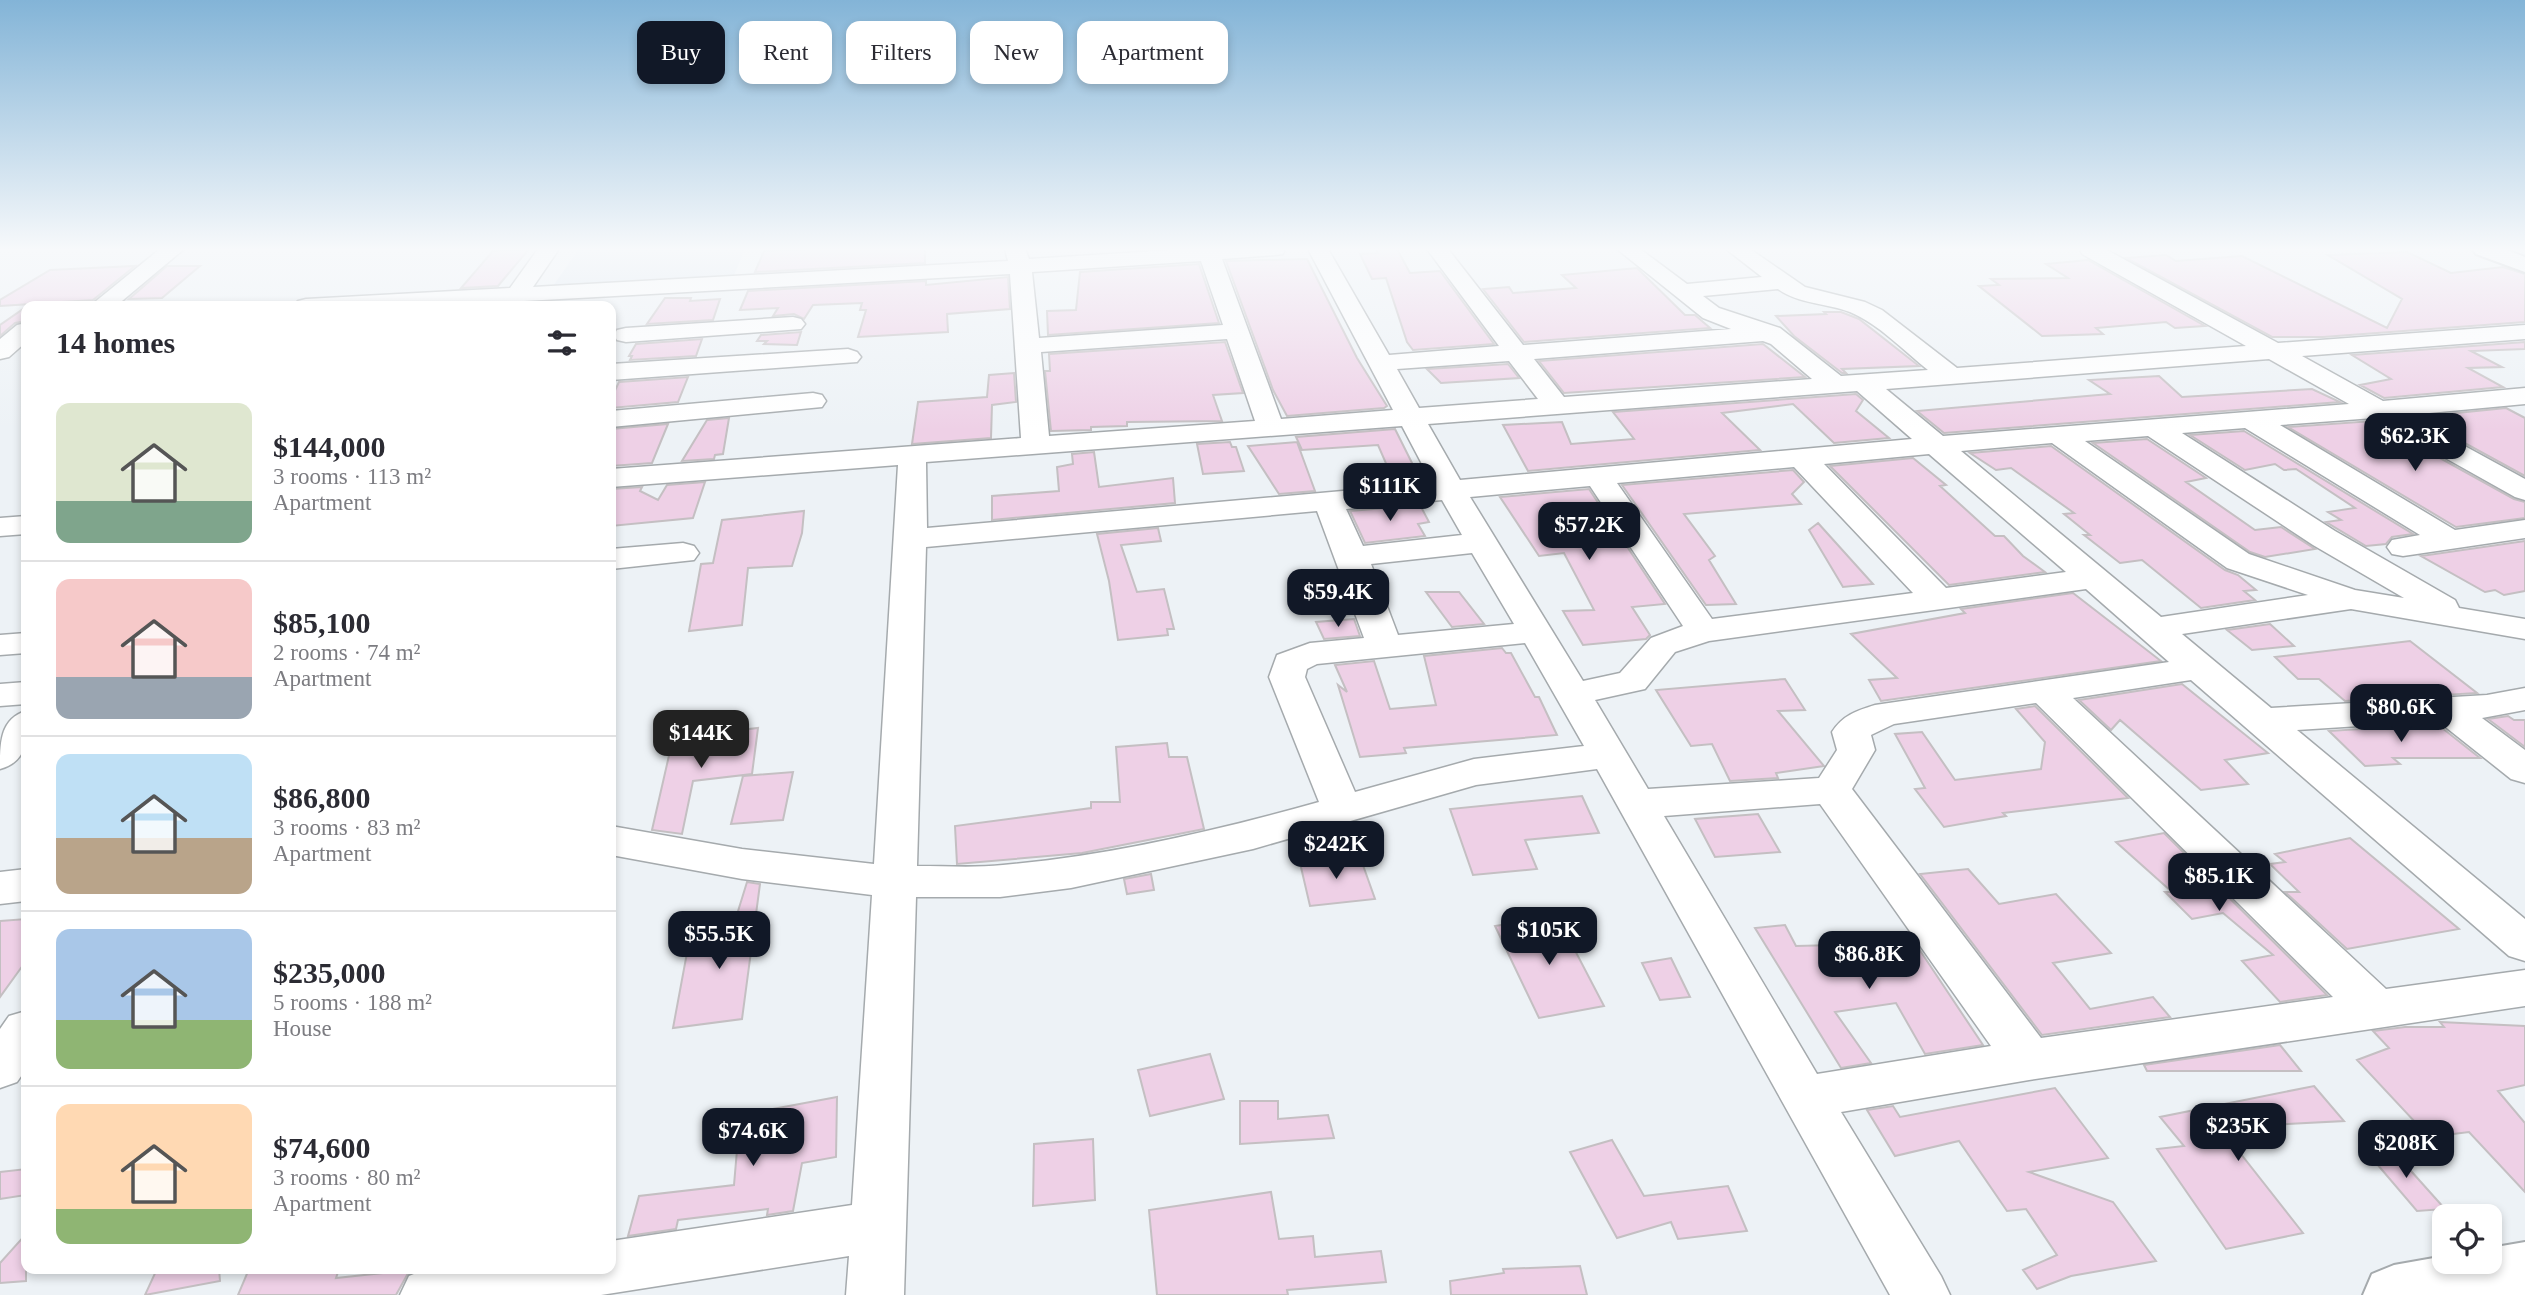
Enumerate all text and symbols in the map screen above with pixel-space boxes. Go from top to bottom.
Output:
chip: Buy [637,21,725,84]
chip: Rent [739,21,832,84]
chip: Filters [846,21,956,84]
chip: New [970,21,1063,84]
chip: Apartment [1077,21,1228,84]
icon: filters [543,324,581,362]
text: 14 homes [56,326,175,359]
pin: $62.3K [2358,414,2472,473]
text: $62.3K [2380,423,2450,448]
text: $144,000 [273,430,386,463]
icon: home [112,431,196,515]
pin: $111K [1341,463,1439,523]
text: 3 rooms · 113 m² [273,464,431,489]
text: $111K [1359,473,1421,498]
text: Apartment [273,490,371,515]
pin: $57.2K [1532,503,1646,562]
text: $57.2K [1554,512,1624,537]
pin: $59.4K [1281,570,1395,629]
text: $59.4K [1303,579,1373,604]
text: $85,100 [273,606,371,639]
icon: home [112,607,196,691]
text: 2 rooms · 74 m² [273,640,420,665]
text: Apartment [273,666,371,691]
pin: $80.6K [2344,684,2458,744]
text: $80.6K [2366,694,2436,719]
pin: $144K [652,710,750,770]
text: $144K [669,720,733,745]
text: $86,800 [273,781,371,814]
icon: home [112,782,196,866]
text: 3 rooms · 83 m² [273,815,420,840]
pin: $242K [1287,822,1385,881]
text: $242K [1304,831,1368,856]
text: Apartment [273,841,371,866]
pin: $85.1K [2162,853,2276,913]
text: $85.1K [2184,863,2254,888]
pin: $105K [1500,908,1598,967]
pin: $55.5K [662,912,776,971]
text: $105K [1517,917,1581,942]
text: $55.5K [684,921,754,946]
pin: $86.8K [1812,932,1926,991]
text: $86.8K [1834,941,1904,966]
text: $235,000 [273,956,386,989]
icon: home [112,957,196,1041]
text: 5 rooms · 188 m² [273,990,432,1015]
text: House [273,1016,332,1041]
pin: $235K [2189,1104,2287,1163]
pin: $74.6K [696,1108,810,1168]
text: $235K [2206,1113,2270,1138]
text: $74.6K [718,1118,788,1143]
pin: $208K [2357,1120,2455,1180]
text: $208K [2374,1130,2438,1155]
text: $74,600 [273,1131,371,1164]
icon: home [112,1132,196,1216]
text: 3 rooms · 80 m² [273,1165,420,1190]
text: Apartment [273,1191,371,1216]
map controls [2432,1204,2502,1274]
button: locate [2432,1204,2502,1274]

